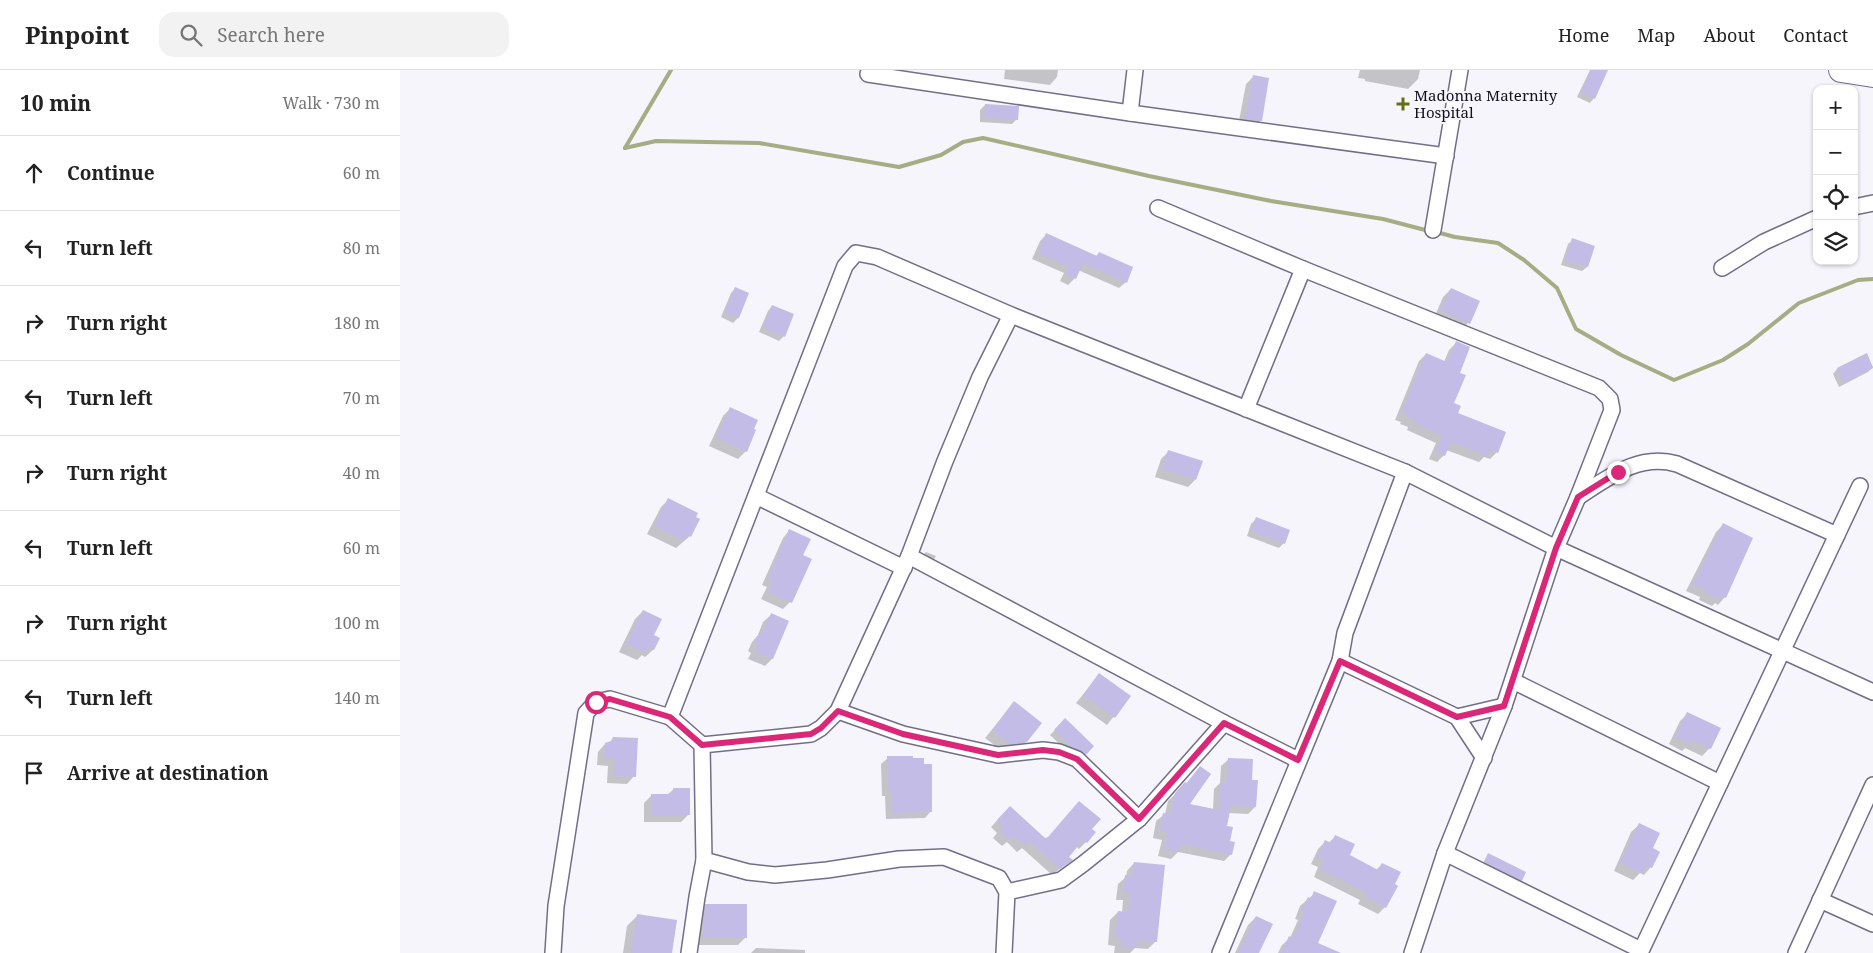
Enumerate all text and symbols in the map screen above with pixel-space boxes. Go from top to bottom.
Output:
search box [159,12,509,57]
text: Pinpoint [25,18,129,51]
icon: search [177,21,205,49]
text: Search here [217,22,325,48]
text: Home [1558,23,1609,47]
text: Map [1637,23,1675,47]
text: About [1703,23,1755,47]
text: Contact [1783,23,1848,47]
place label: Madonna Maternity Hospital [1414,85,1558,122]
map controls [1813,85,1858,265]
button: + [1813,85,1858,130]
text: 10 min [20,89,91,117]
text: Walk · 730 m [283,92,380,114]
marker: Madonna Maternity Hospital [1396,97,1410,111]
button: − [1813,130,1858,175]
icon: ahead [20,159,48,187]
text: Continue [67,160,155,186]
text: 60 m [343,162,380,184]
button: locate [1813,175,1858,220]
button: layers [1813,220,1858,265]
icon: left [20,234,48,262]
text: Turn left [67,235,153,261]
text: 80 m [343,237,380,259]
icon: right [20,309,48,337]
text: Turn right [67,310,167,336]
text: 180 m [334,312,380,334]
icon: left [20,384,48,412]
text: Turn left [67,385,153,411]
text: 70 m [343,387,380,409]
icon: right [20,459,48,487]
text: Turn right [67,460,167,486]
route end [1607,461,1630,484]
text: 40 m [343,462,380,484]
icon: left [20,534,48,562]
text: Turn left [67,535,153,561]
text: 60 m [343,537,380,559]
icon: right [20,609,48,637]
text: Turn right [67,610,167,636]
text: 100 m [334,612,380,634]
icon: left [20,684,48,712]
text: Turn left [67,685,153,711]
text: 140 m [334,687,380,709]
route start [585,691,608,714]
icon: arrive [20,759,48,787]
text: Arrive at destination [67,760,269,786]

